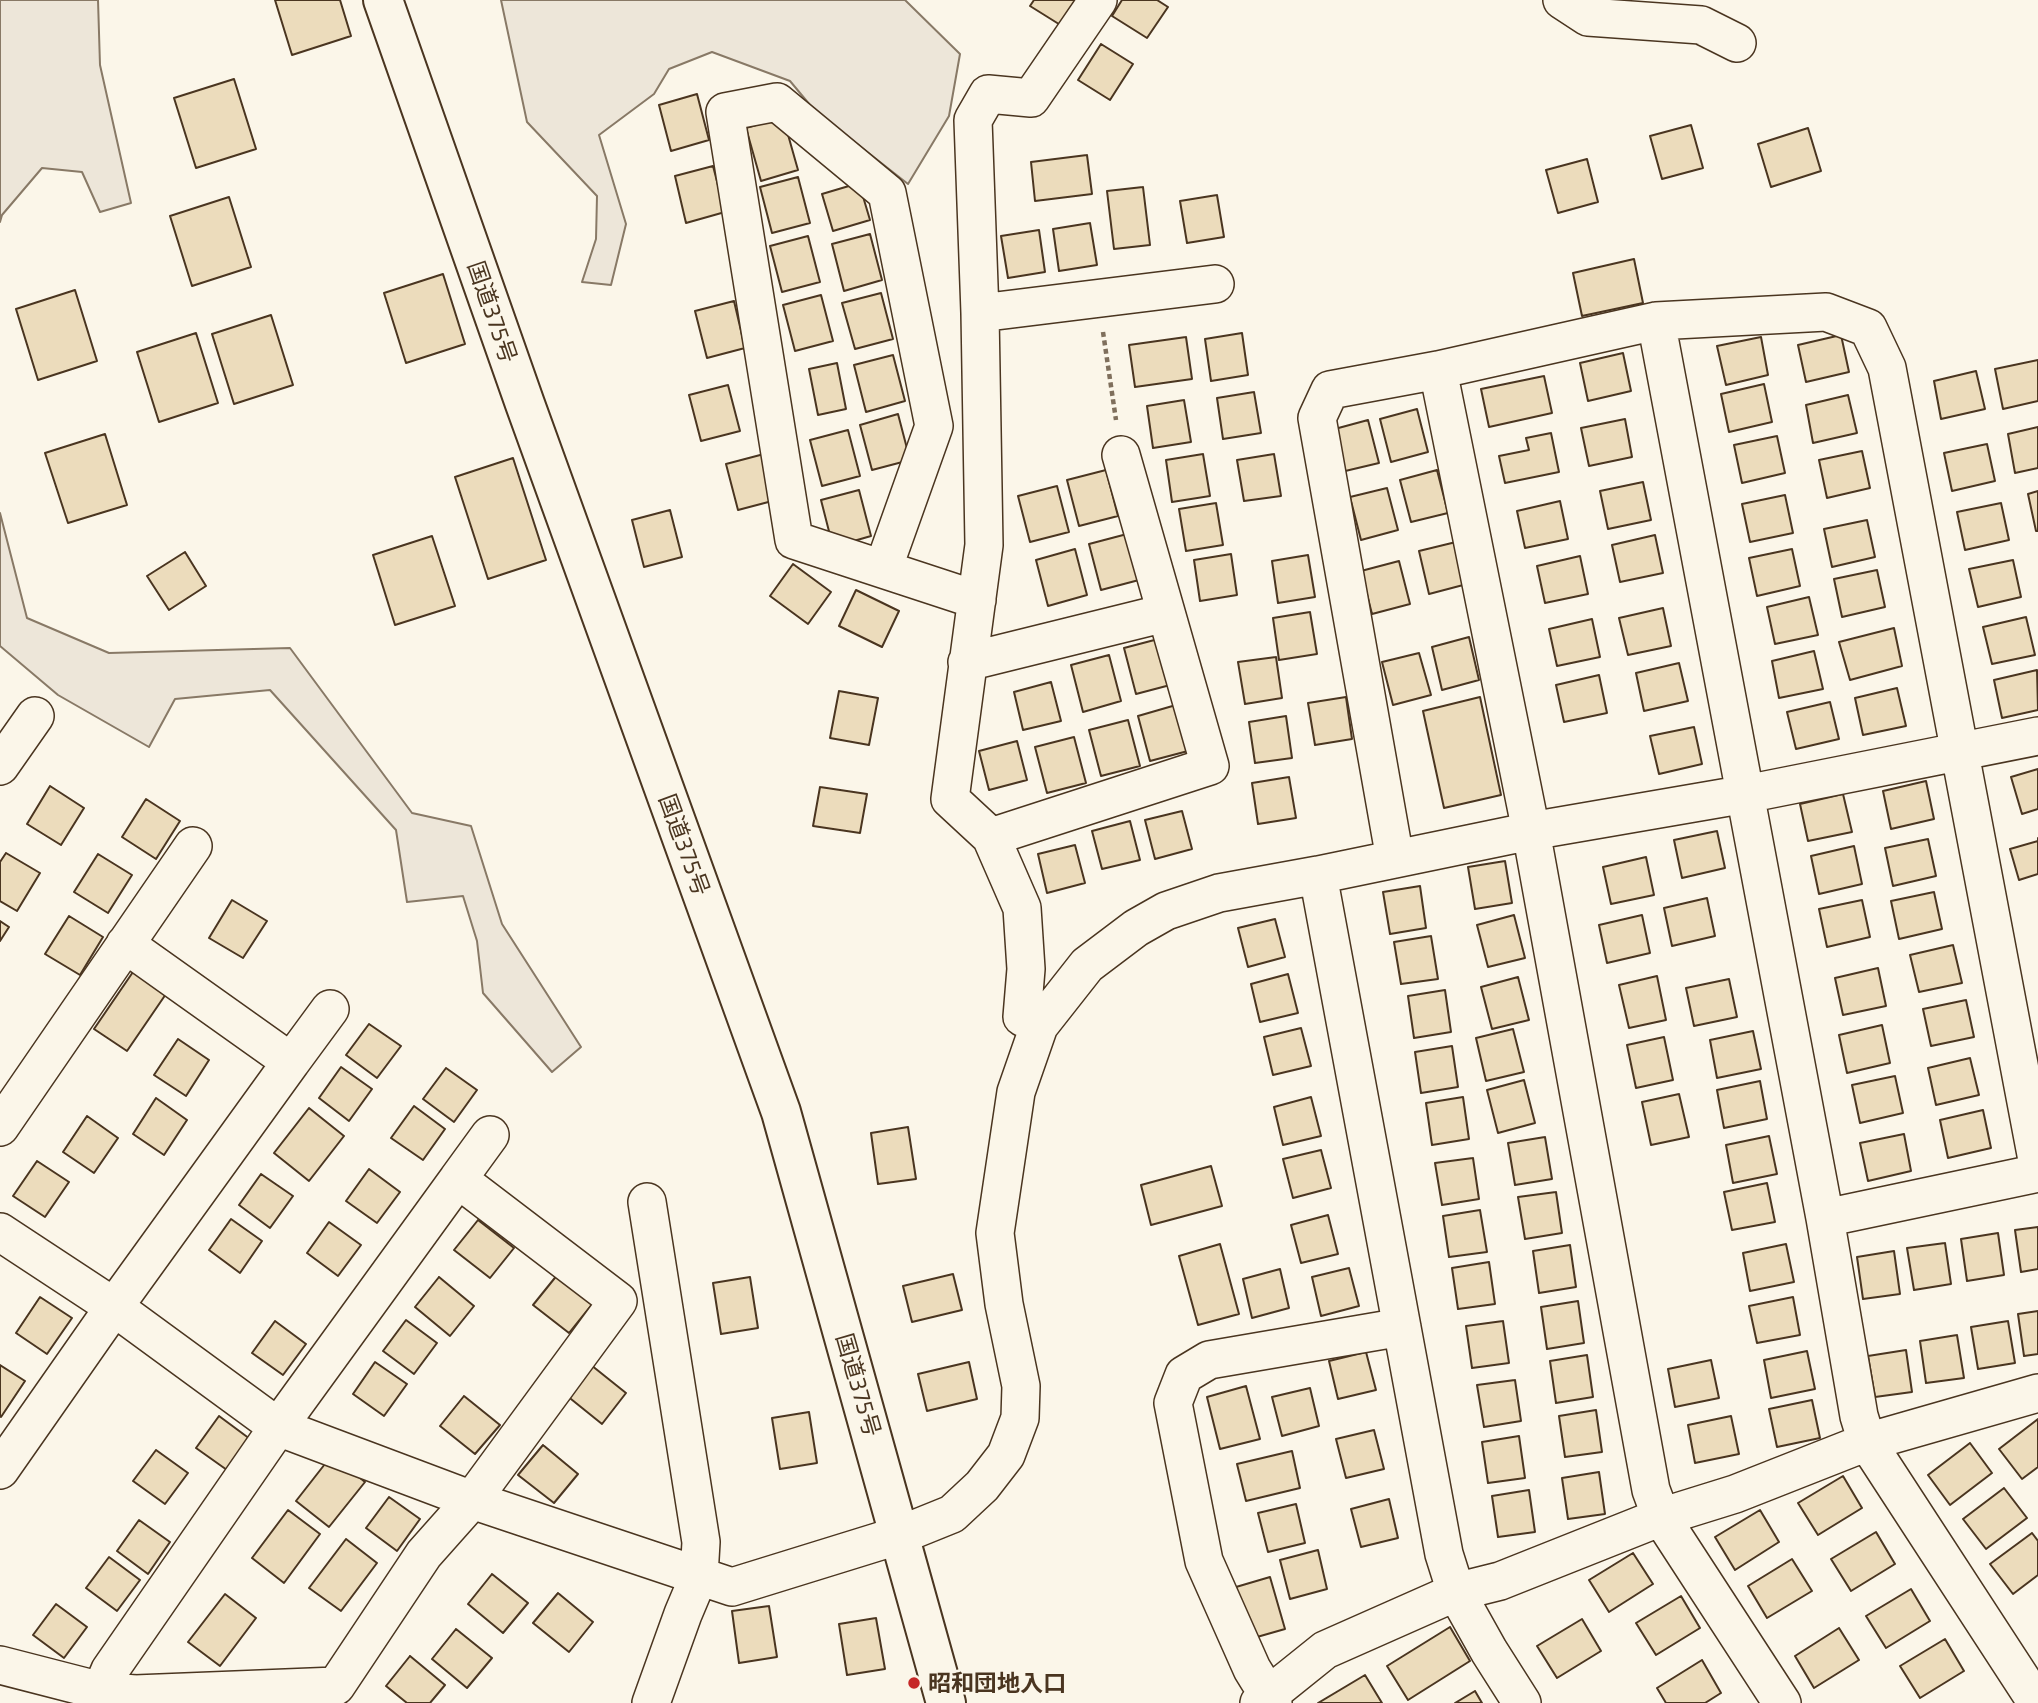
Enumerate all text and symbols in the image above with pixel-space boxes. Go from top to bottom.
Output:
street label: 国道375号 [462,257,522,367]
street label: 国道375号 [653,791,715,899]
street label: 国道375号 [830,1330,886,1440]
place label: 昭和団地入口 [928,1669,1066,1697]
marker: 昭和団地入口 [906,1675,922,1691]

